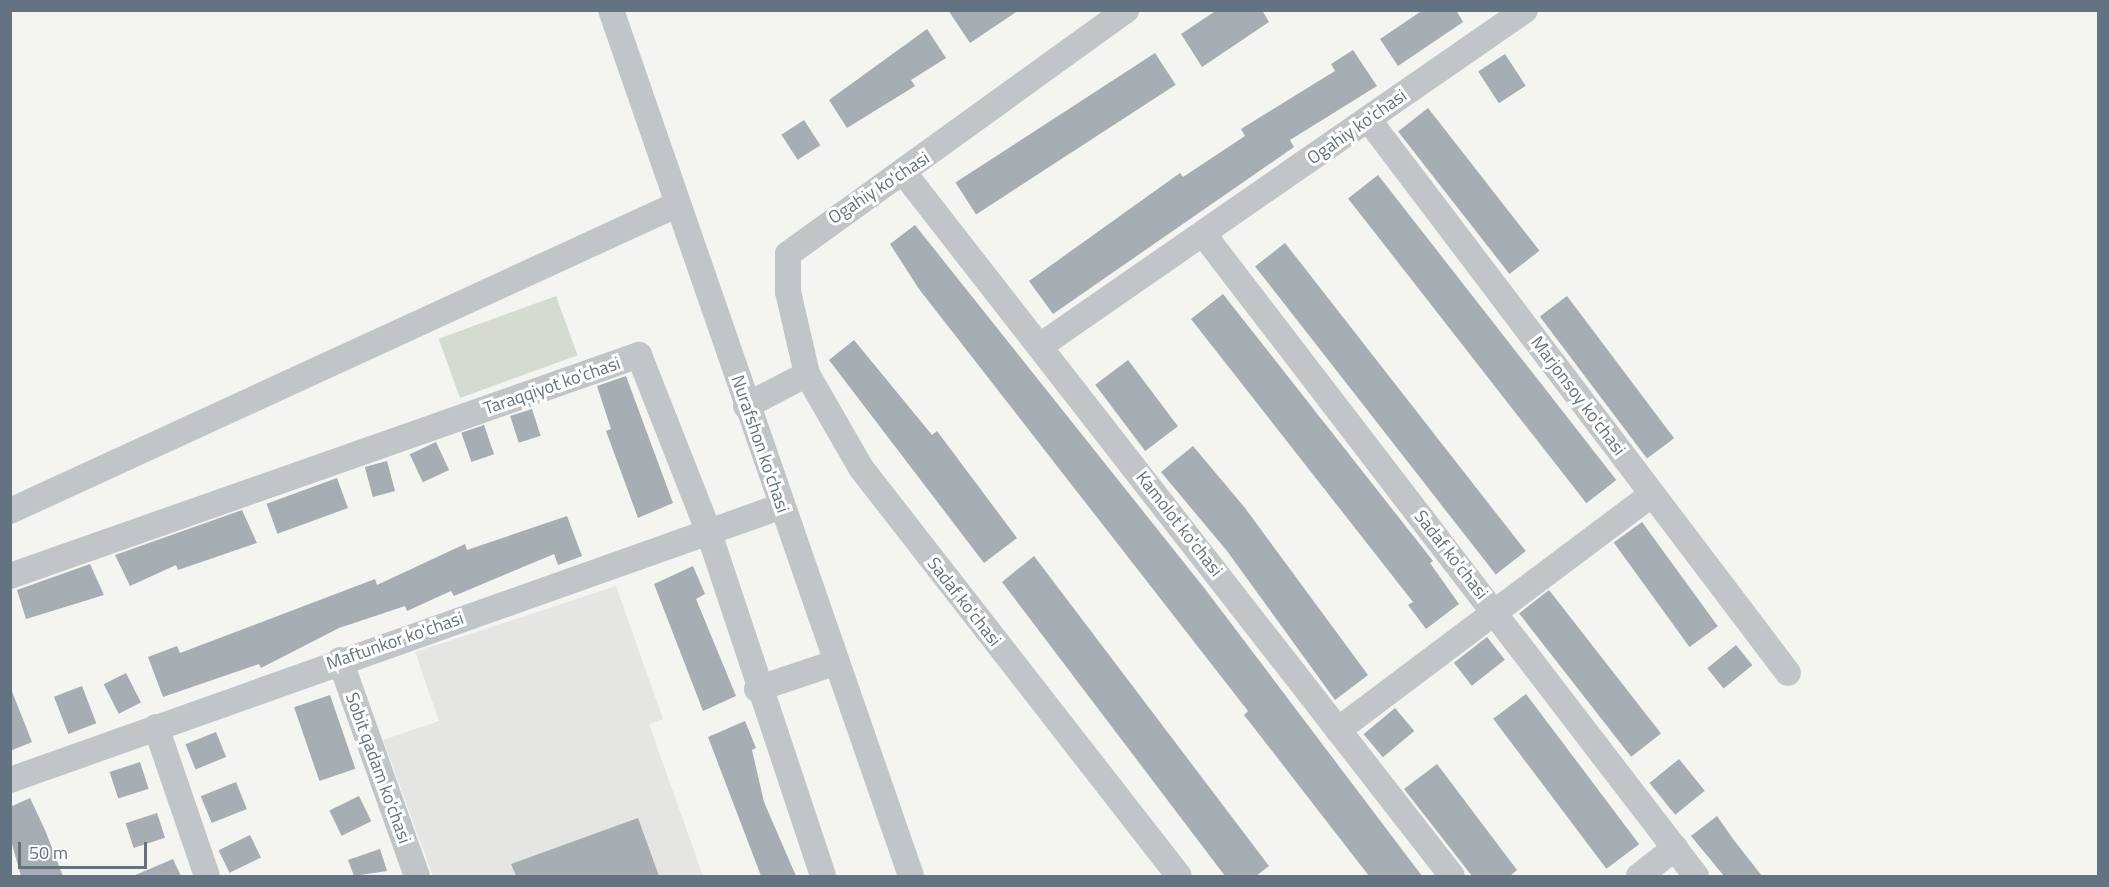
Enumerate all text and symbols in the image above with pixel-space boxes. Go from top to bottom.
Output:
street label: Ogahiy ko'chasi [1303,85,1411,169]
street label: Ogahiy ko'chasi [824,147,934,229]
street label: Marjonsoy ko'chasi [1526,332,1630,460]
street label: Taraqqiyot ko'chasi [481,352,623,420]
street label: Nurafshon ko'chasi [726,372,794,516]
street label: Kamolot ko'chasi [1131,467,1227,581]
street label: Sadaf ko'chasi [1409,506,1493,604]
street label: Sadaf ko'chasi [922,553,1006,651]
street label: Maftunkor ko'chasi [324,607,466,675]
street label: Sobit qadam ko'chasi [341,690,415,846]
scale bar [21,830,150,868]
text: 50 m [29,839,68,866]

